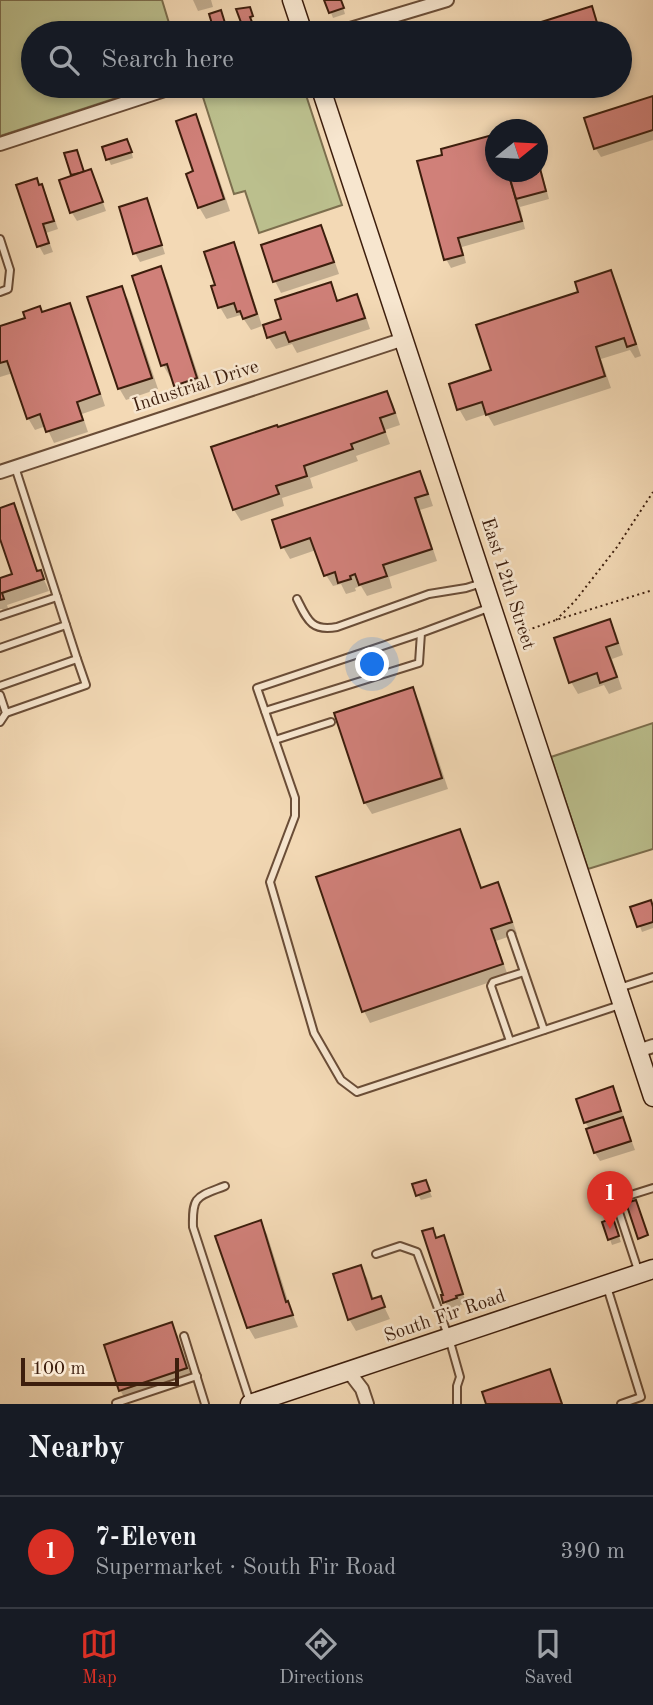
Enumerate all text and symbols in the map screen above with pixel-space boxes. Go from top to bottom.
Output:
search box [21,21,632,98]
icon: search [45,41,83,79]
text: Search here [101,47,234,73]
north arrow [485,119,548,182]
street label: Industrial Drive [131,358,261,416]
street label: East 12th Street [477,516,537,652]
your location [355,647,389,681]
pin: 1 [587,1171,633,1229]
street label: South Fir Road [382,1287,508,1347]
scale bar [21,1355,178,1387]
text: 100 m [32,1360,85,1379]
text: Nearby [28,1434,125,1464]
text: 7-Eleven [95,1525,197,1551]
text: 1 [44,1540,58,1563]
text: 390 m [560,1540,625,1563]
text: Supermarket · South Fir Road [95,1556,396,1579]
tab: Map [80,1625,118,1690]
tab: Directions [279,1625,364,1690]
tab: Saved [524,1625,573,1690]

